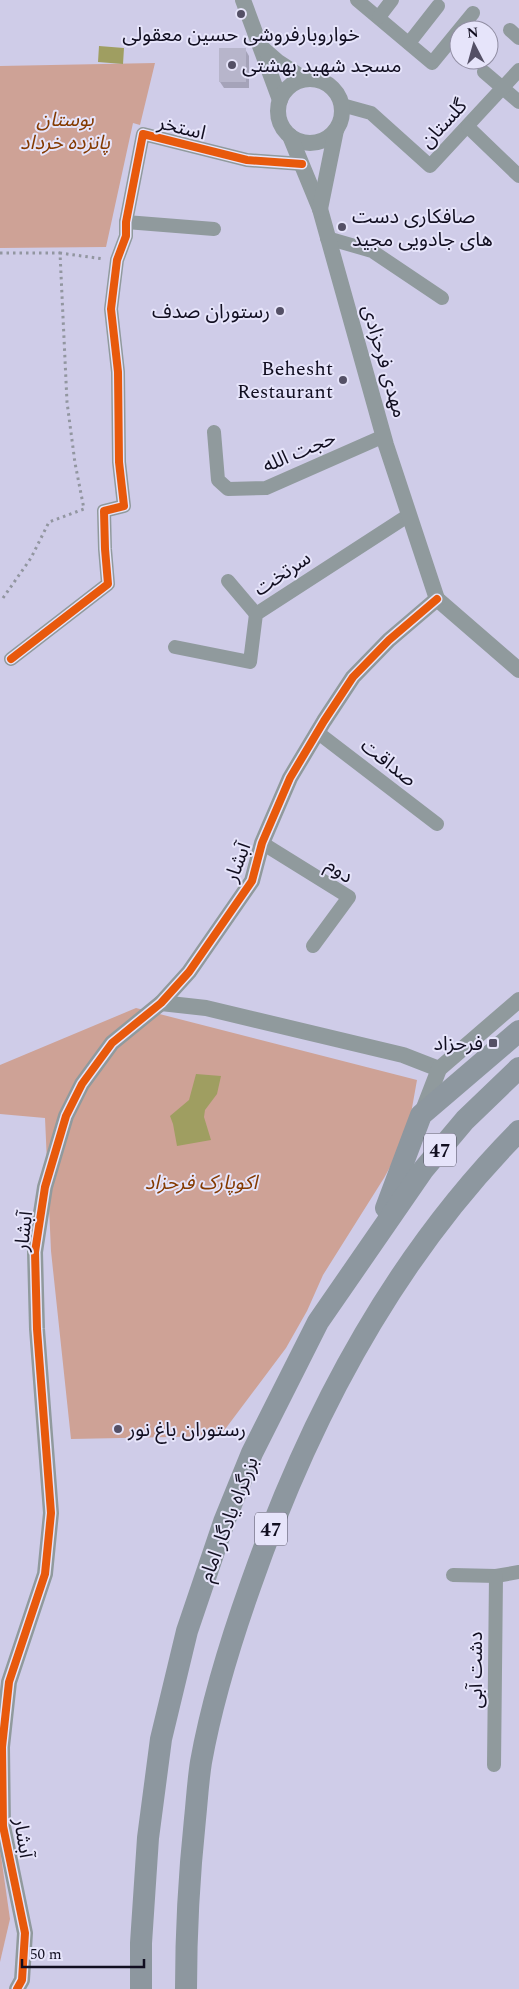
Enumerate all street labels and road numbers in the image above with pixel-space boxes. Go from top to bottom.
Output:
street label: گلستان [413,92,475,155]
street label: استخر [154,107,209,148]
street label: مهدی فرحزادی [354,301,414,421]
street label: حجت الله [258,423,341,481]
street label: سرتخت [248,544,317,604]
street label: صداقت [354,731,423,794]
street label: آبشار [216,837,260,887]
street label: دوم [319,850,360,891]
road number: 47 [424,1134,456,1166]
street label: آبشار [7,1208,41,1254]
street label: بزرگراه یادگار امام [191,1452,267,1586]
road number: 47 [255,1512,287,1546]
street label: دشت آبی [461,1632,491,1708]
street label: آبشار [5,1815,41,1862]

